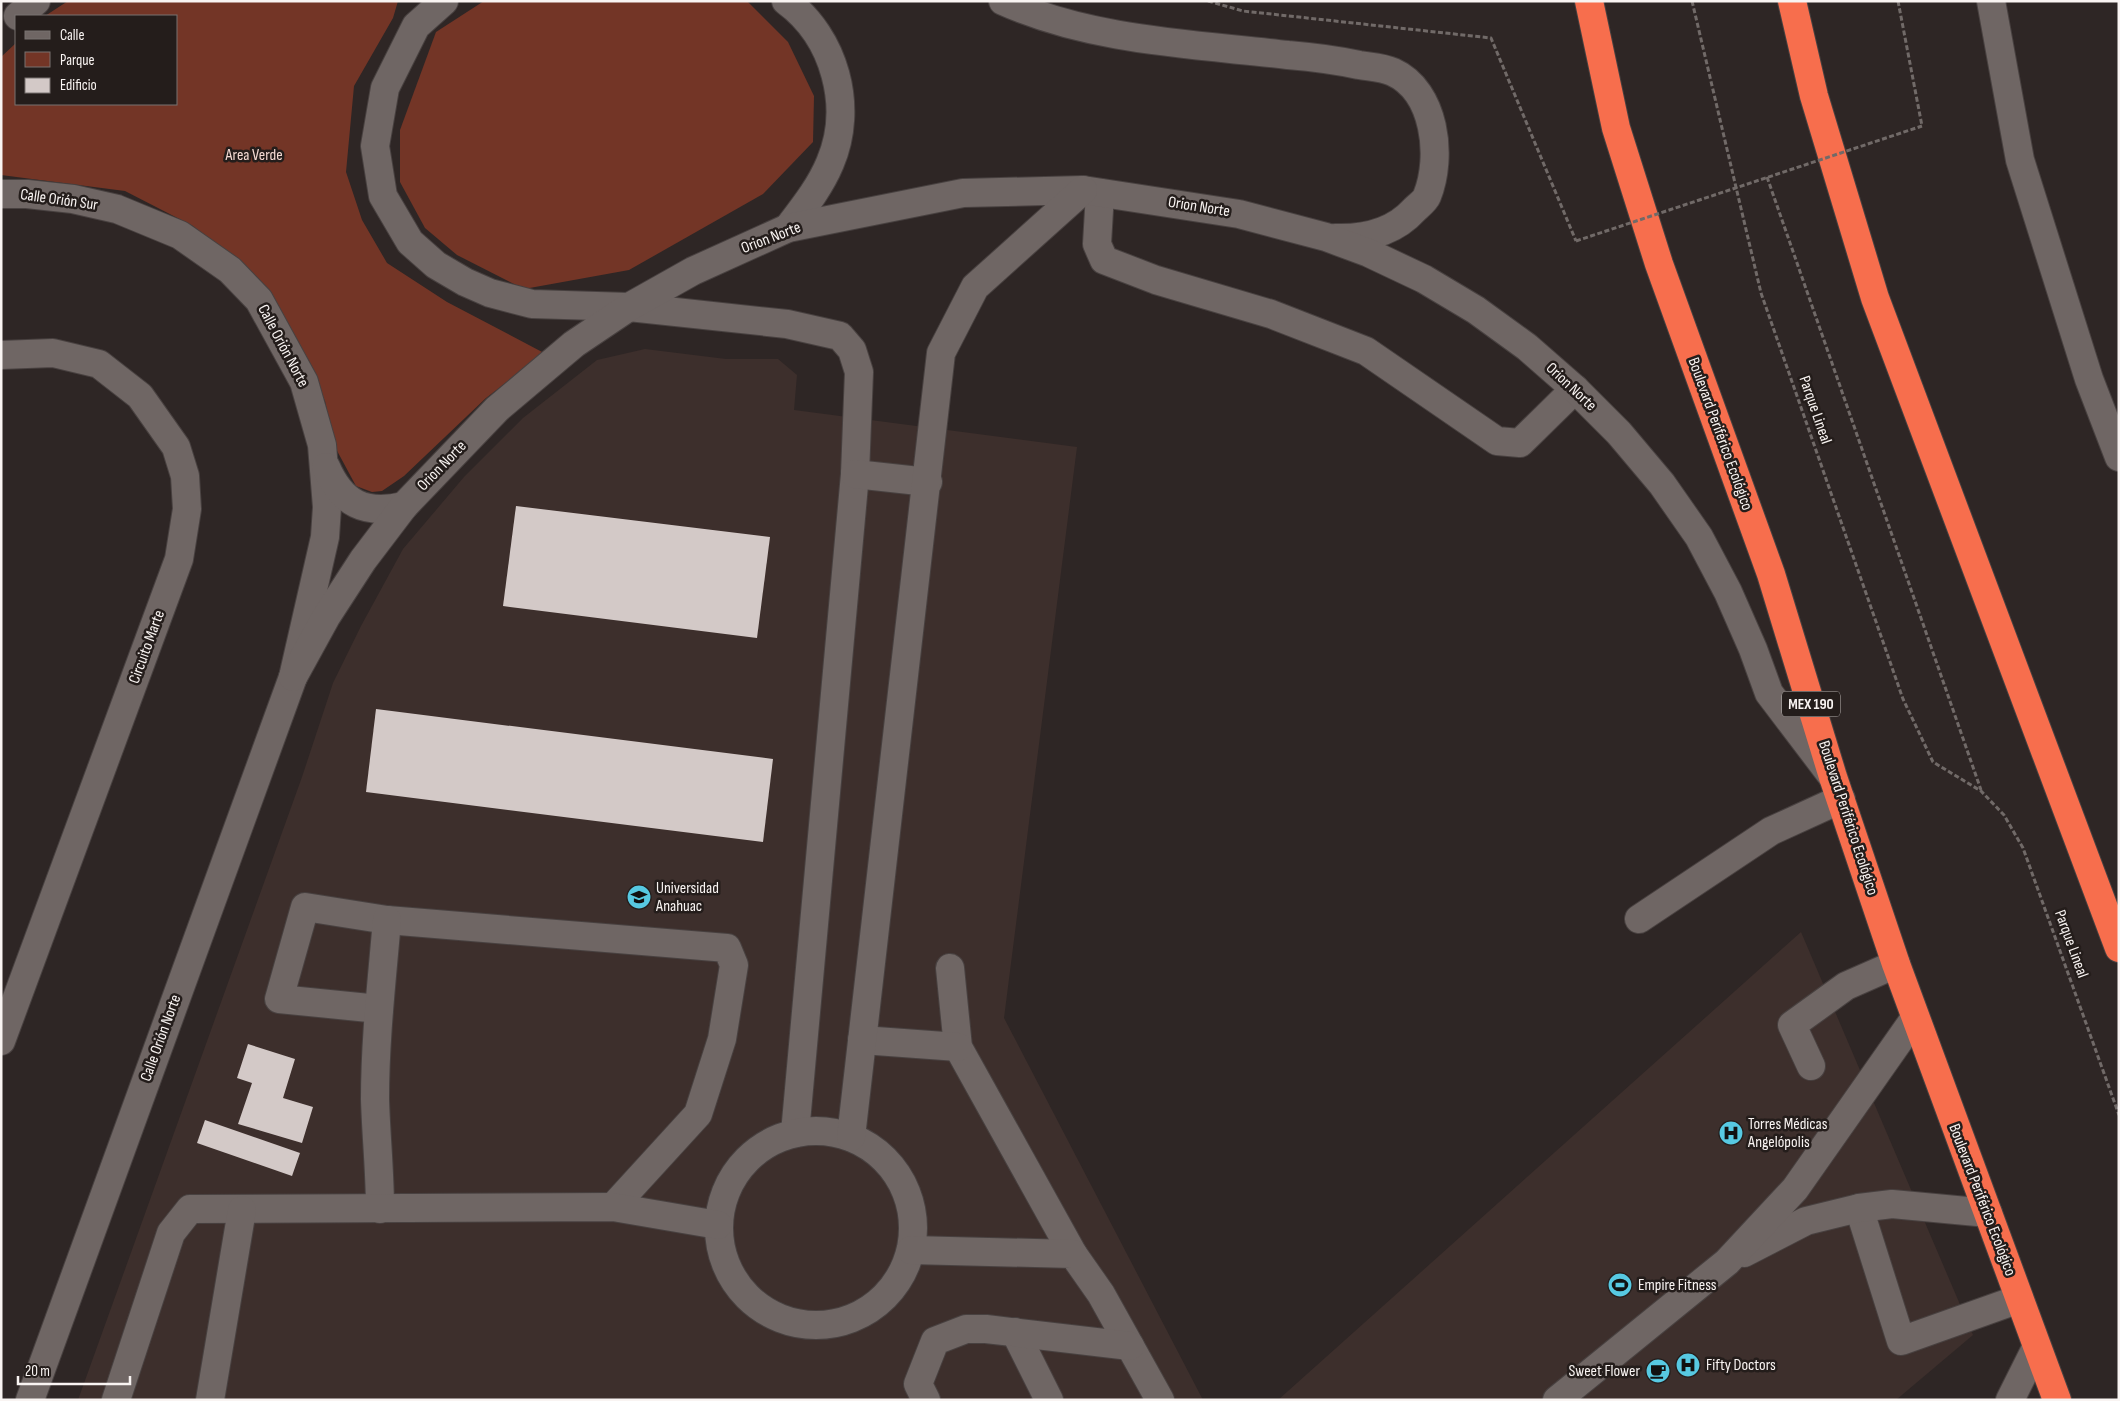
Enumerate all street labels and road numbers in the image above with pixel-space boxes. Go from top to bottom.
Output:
street label: Calle Orión Sur [19,185,99,215]
street label: Orion Norte [1167,193,1231,221]
street label: Orion Norte [739,218,803,258]
street label: Calle Orión Norte [253,301,313,391]
street label: Boulevard Periférico Ecológico [1683,355,1757,513]
street label: Orion Norte [1542,359,1600,415]
street label: Parque Lineal [1795,373,1835,447]
street label: Orion Norte [414,437,470,495]
street label: Circuito Marte [125,608,169,686]
road number: MEX 190 [1782,692,1840,716]
street label: Boulevard Periférico Ecológico [1814,738,1882,898]
street label: Parque Lineal [2050,908,2092,980]
street label: Calle Orión Norte [137,992,185,1084]
street label: Boulevard Periférico Ecológico [1944,1121,2020,1279]

